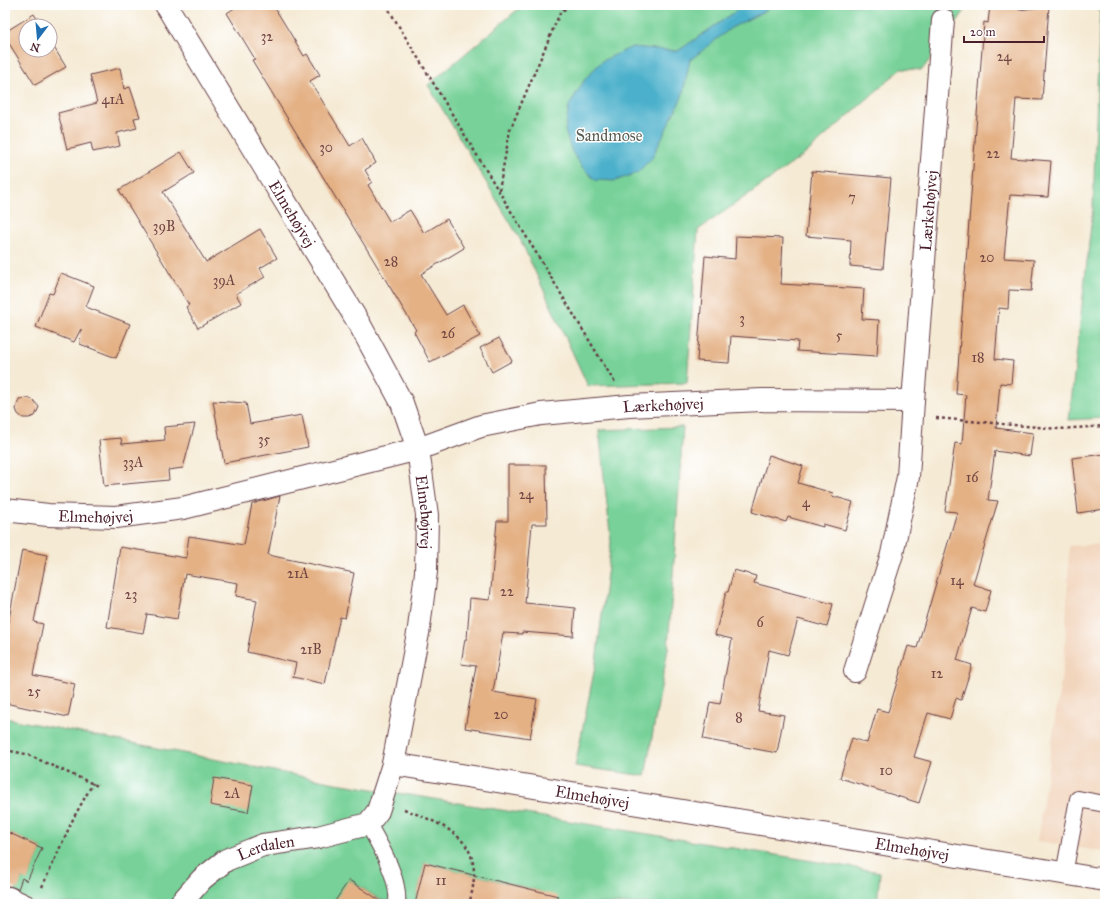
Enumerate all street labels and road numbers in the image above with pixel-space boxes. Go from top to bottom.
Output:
street label: Lærkehøjvej [915,169,941,252]
street label: Elmehøjvej [265,177,320,251]
street label: Lærkehøjvej [622,393,704,416]
street label: Elmehøjvej [412,474,437,549]
street label: Elmehøjvej [58,505,134,527]
street label: Elmehøjvej [554,781,631,812]
street label: Lerdalen [234,831,296,864]
street label: Elmehøjvej [874,833,951,864]

